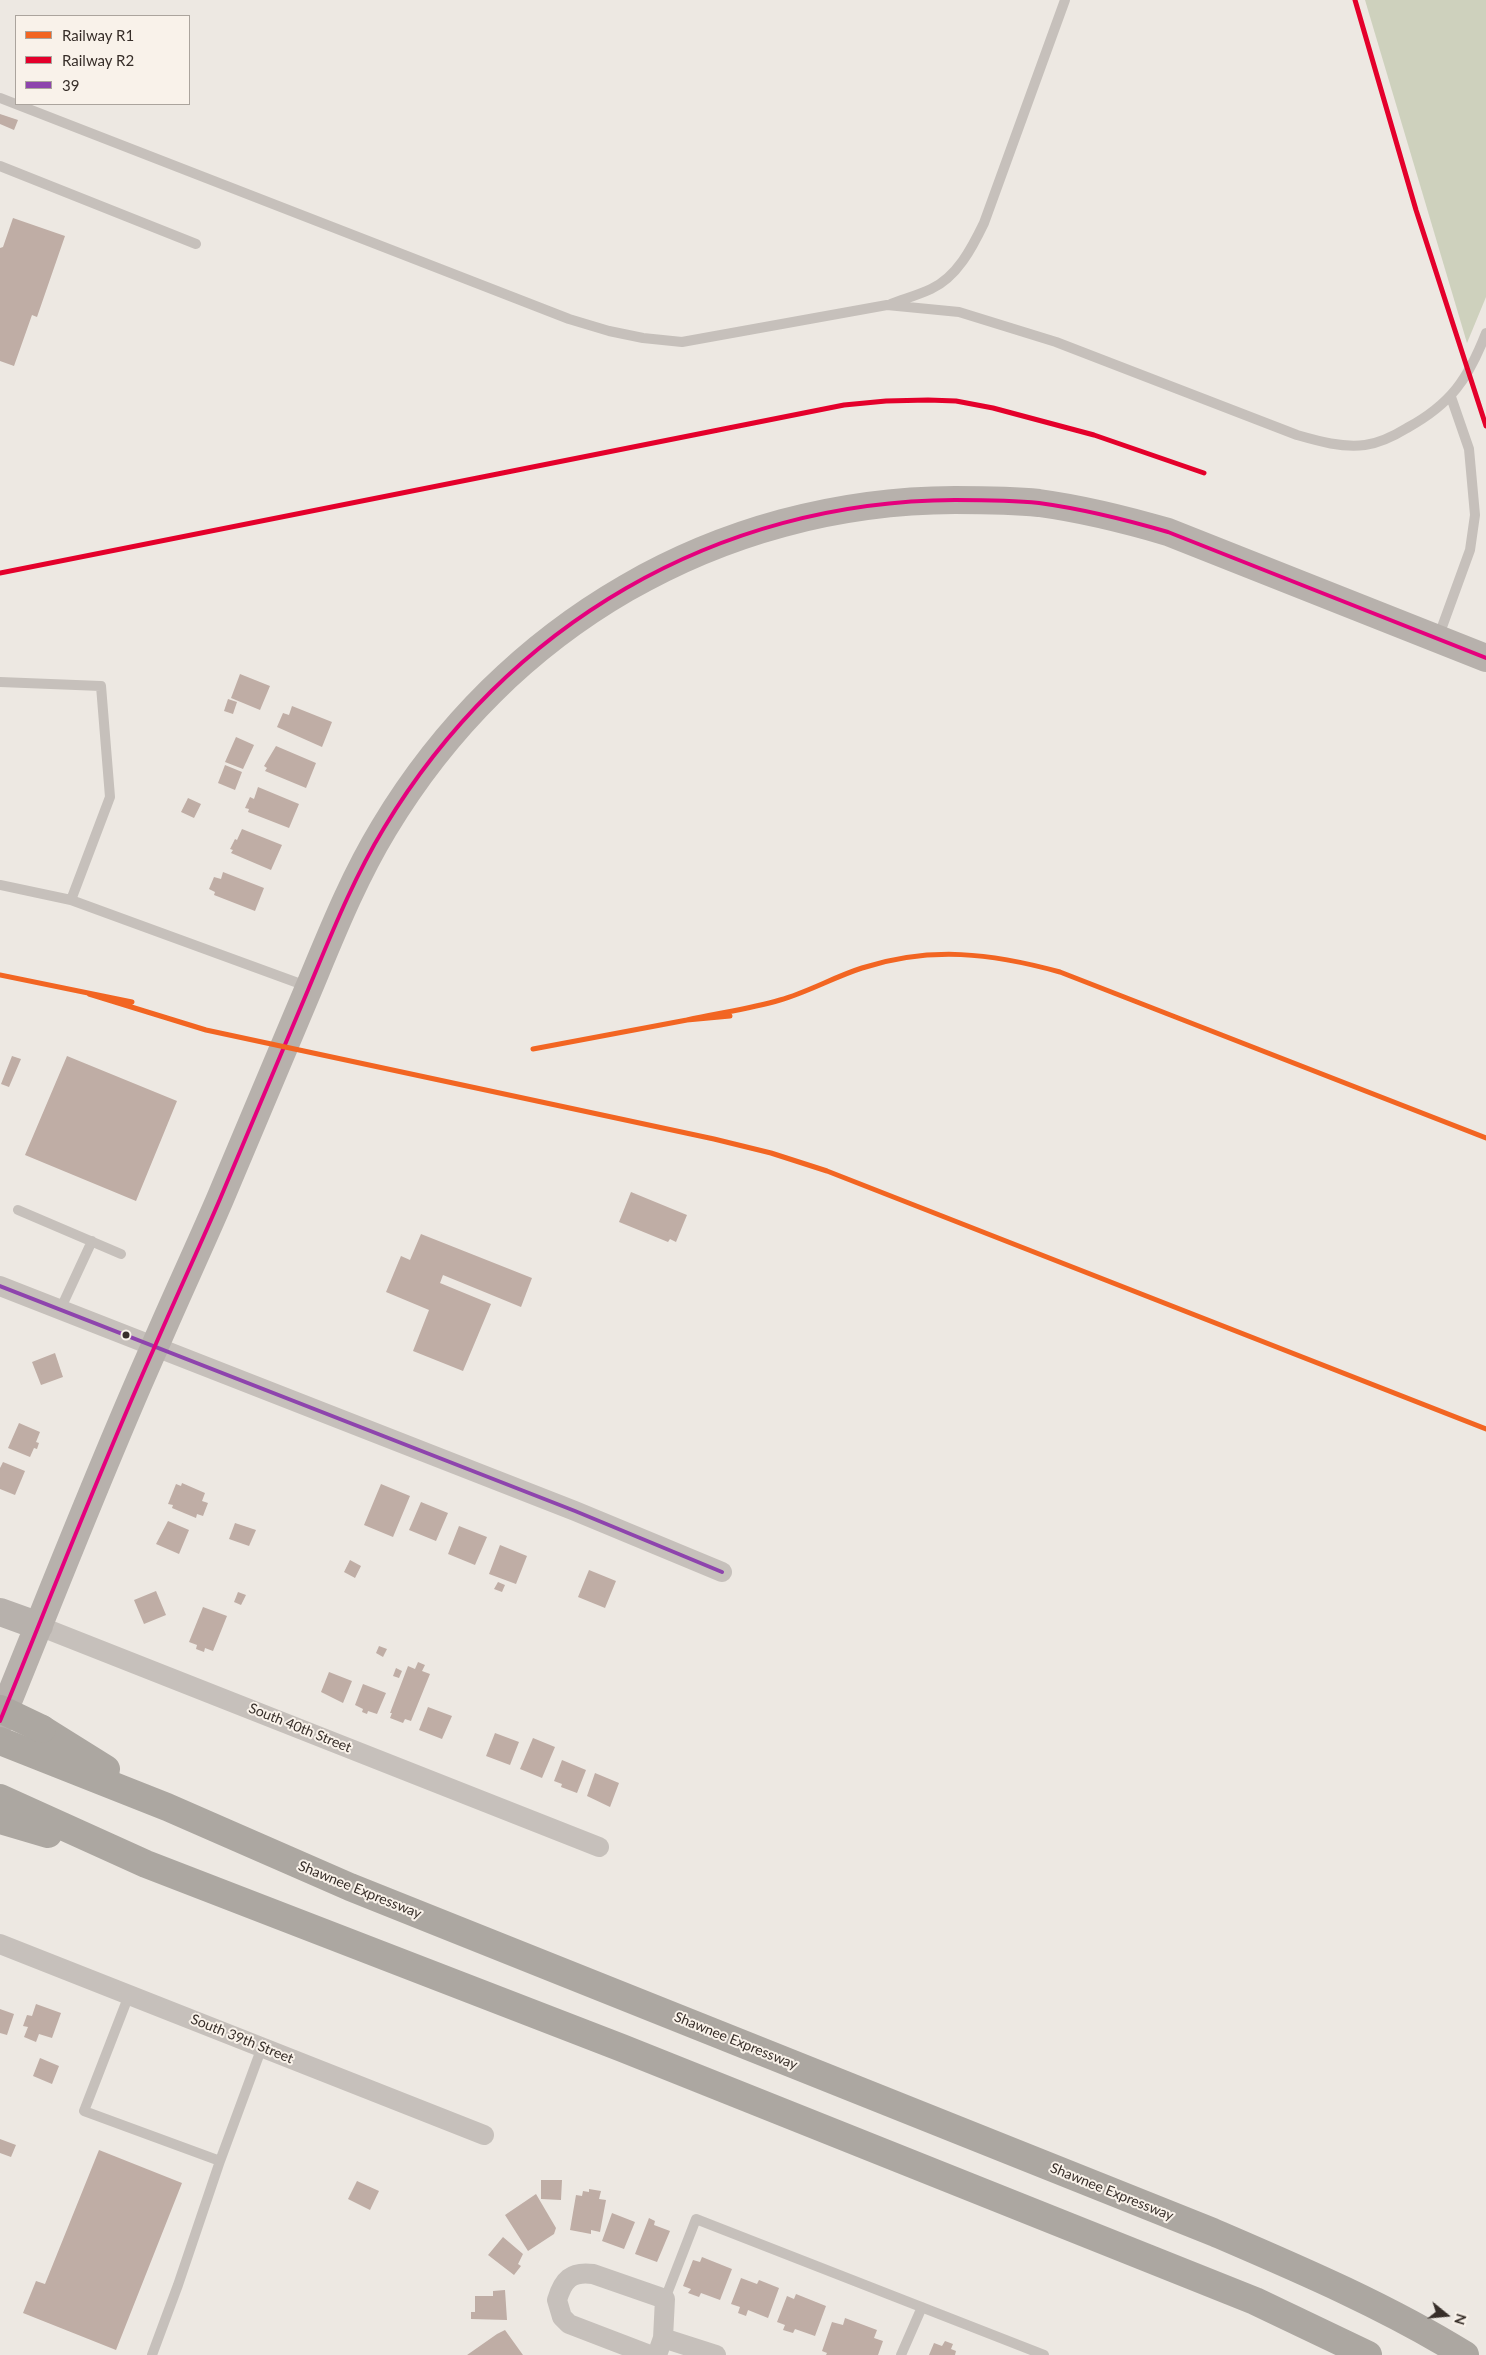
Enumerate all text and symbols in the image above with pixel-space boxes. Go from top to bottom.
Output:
legend [15,15,190,105]
text: Railway R1 [62,26,134,44]
text: Railway R2 [62,51,134,69]
text: 39 [62,76,79,94]
unlabelled marker [121,1330,131,1340]
street label: South 40th Street [246,1700,354,1756]
street label: Shawnee Expressway [296,1858,424,1922]
street label: Shawnee Expressway [672,2009,800,2073]
street label: South 39th Street [188,2011,296,2067]
street label: Shawnee Expressway [1048,2160,1176,2224]
north arrow [1421,2290,1471,2340]
text: N [1451,2312,1471,2327]

